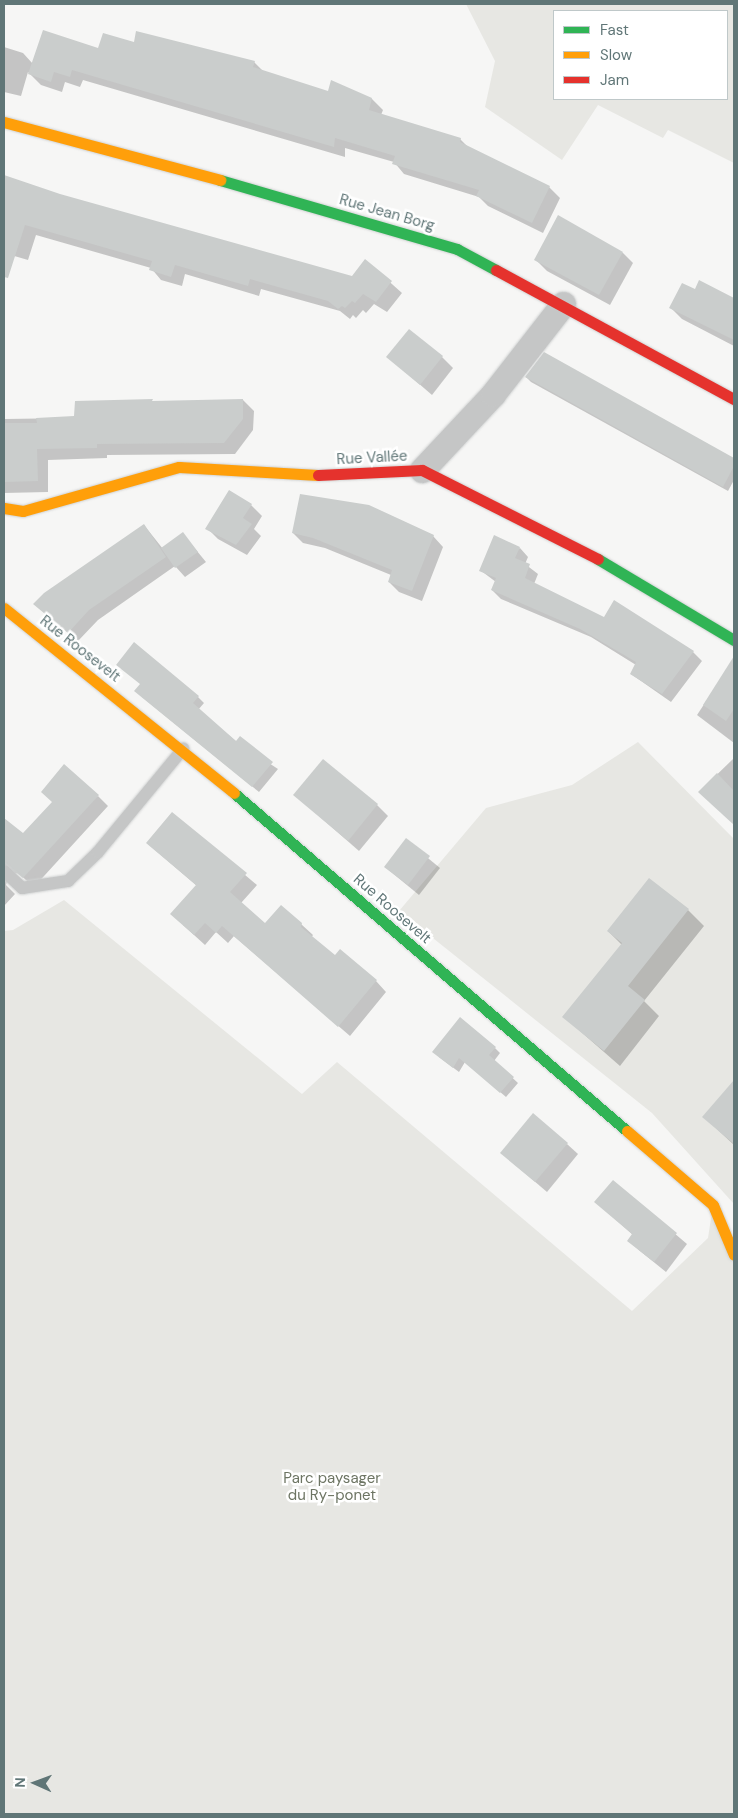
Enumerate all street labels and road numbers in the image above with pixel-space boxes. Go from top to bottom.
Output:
street label: Rue Jean Borg [337,191,437,235]
street label: Rue Vallée [336,447,408,469]
street label: Rue Roosevelt [36,612,124,686]
street label: Rue Roosevelt [349,870,435,948]

